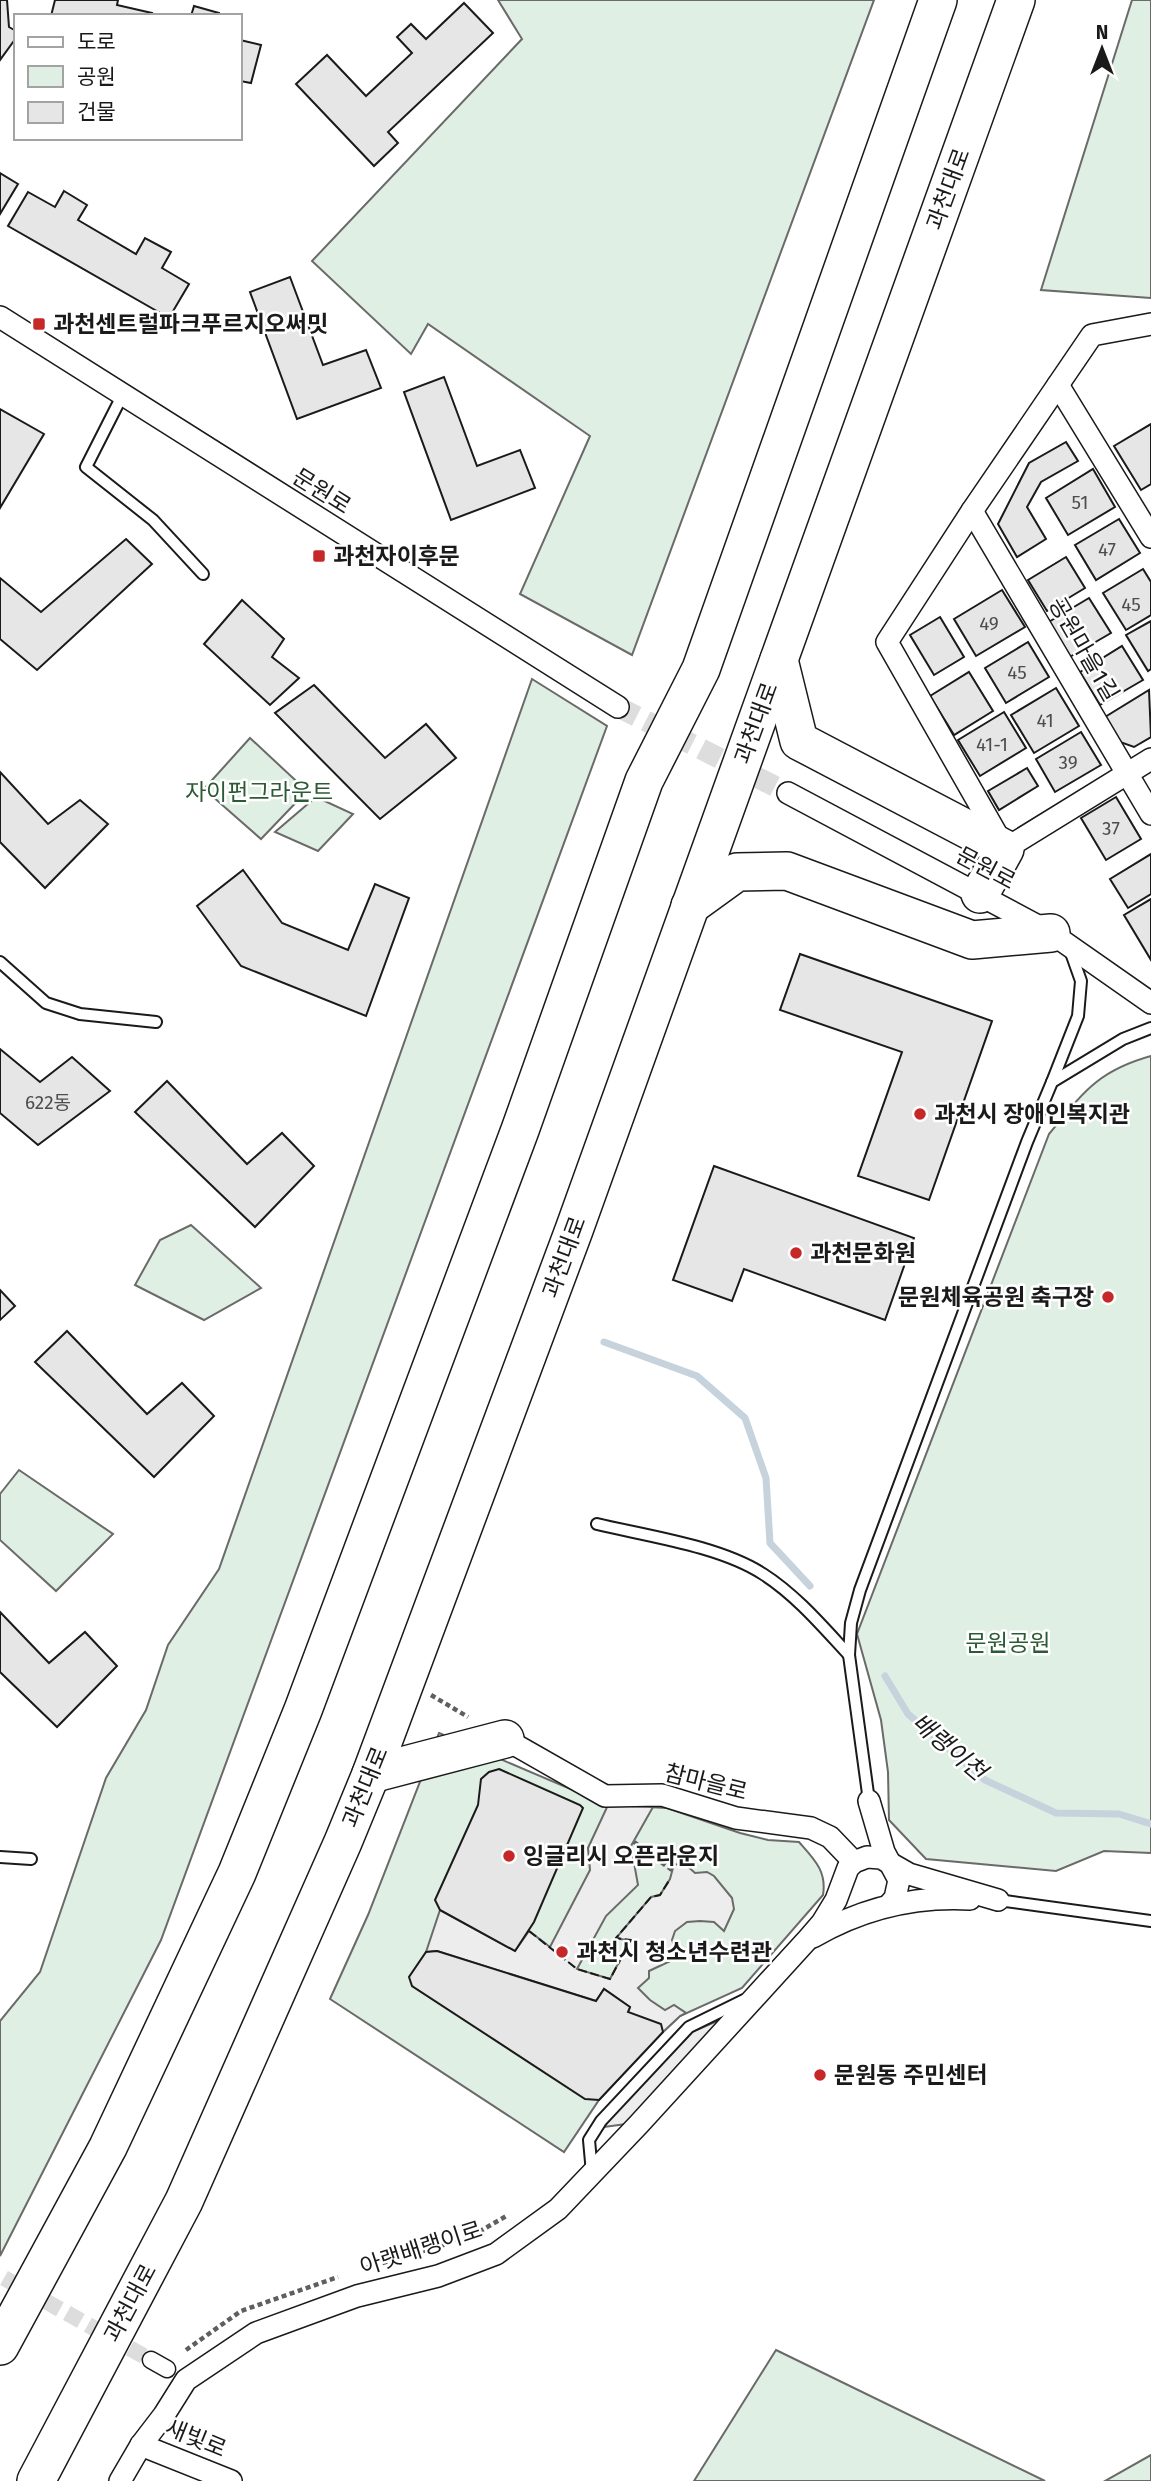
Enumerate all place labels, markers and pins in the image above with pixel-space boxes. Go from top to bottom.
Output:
place label: 과천센트럴파크푸르지오써밋 [53,310,328,338]
marker: 과천센트럴파크푸르지오써밋 [31,316,47,332]
place label: 과천자이후문 [333,542,460,570]
marker: 과천자이후문 [311,548,327,564]
place label: 과천시 장애인복지관 [934,1100,1130,1128]
marker: 과천시 장애인복지관 [912,1106,928,1122]
place label: 과천문화원 [810,1239,916,1267]
marker: 과천문화원 [788,1245,804,1261]
place label: 문원체육공원 축구장 [898,1283,1094,1311]
marker: 문원체육공원 축구장 [1100,1289,1116,1305]
place label: 잉글리시 오픈라운지 [523,1842,719,1870]
marker: 잉글리시 오픈라운지 [501,1848,517,1864]
place label: 과천시 청소년수련관 [576,1938,772,1966]
marker: 과천시 청소년수련관 [554,1944,570,1960]
place label: 문원동 주민센터 [834,2061,988,2089]
marker: 문원동 주민센터 [812,2067,828,2083]

